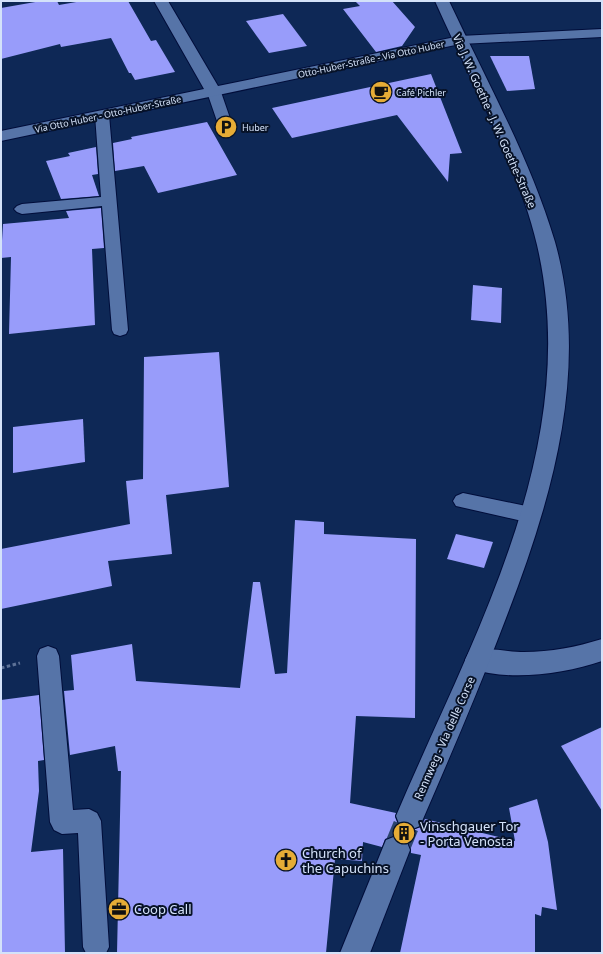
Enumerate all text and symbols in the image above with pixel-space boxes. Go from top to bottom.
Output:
street label: Via J. W. Goethe - J. W. Goethe-Straße [450,32,540,210]
street label: Otto-Huber-Straße - Via Otto Huber [297,37,446,81]
cafe icon: Café Pichler [368,79,394,105]
place label: Café Pichler [396,86,446,99]
street label: Via Otto Huber - Otto-Huber-Straße [34,92,182,136]
parking icon: Huber [213,114,239,140]
place label: Huber [242,121,269,134]
street label: Rennweg - Via delle Corse [410,674,478,802]
place label: Vinschgauer Tor - Porta Venosta [420,817,519,850]
building icon: Vinschgauer Tor - Porta Venosta [391,820,417,846]
place label: Church of the Capuchins [302,844,389,877]
church icon: Church of the Capuchins [273,847,299,873]
office icon: Coop Call [106,896,132,922]
place label: Coop Call [134,900,192,918]

